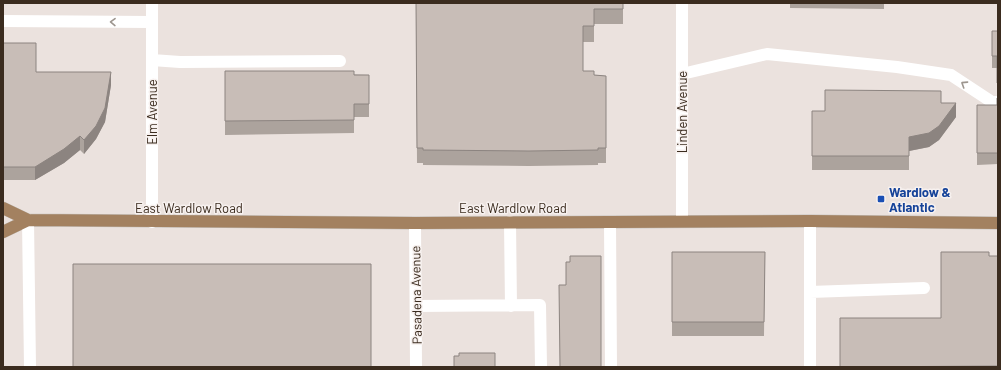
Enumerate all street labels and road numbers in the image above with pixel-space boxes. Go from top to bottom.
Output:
street label: Linden Avenue [674,71,690,153]
street label: Elm Avenue [144,79,160,145]
street label: East Wardlow Road [135,200,243,216]
street label: East Wardlow Road [459,200,567,216]
street label: Pasadena Avenue [407,245,425,345]

